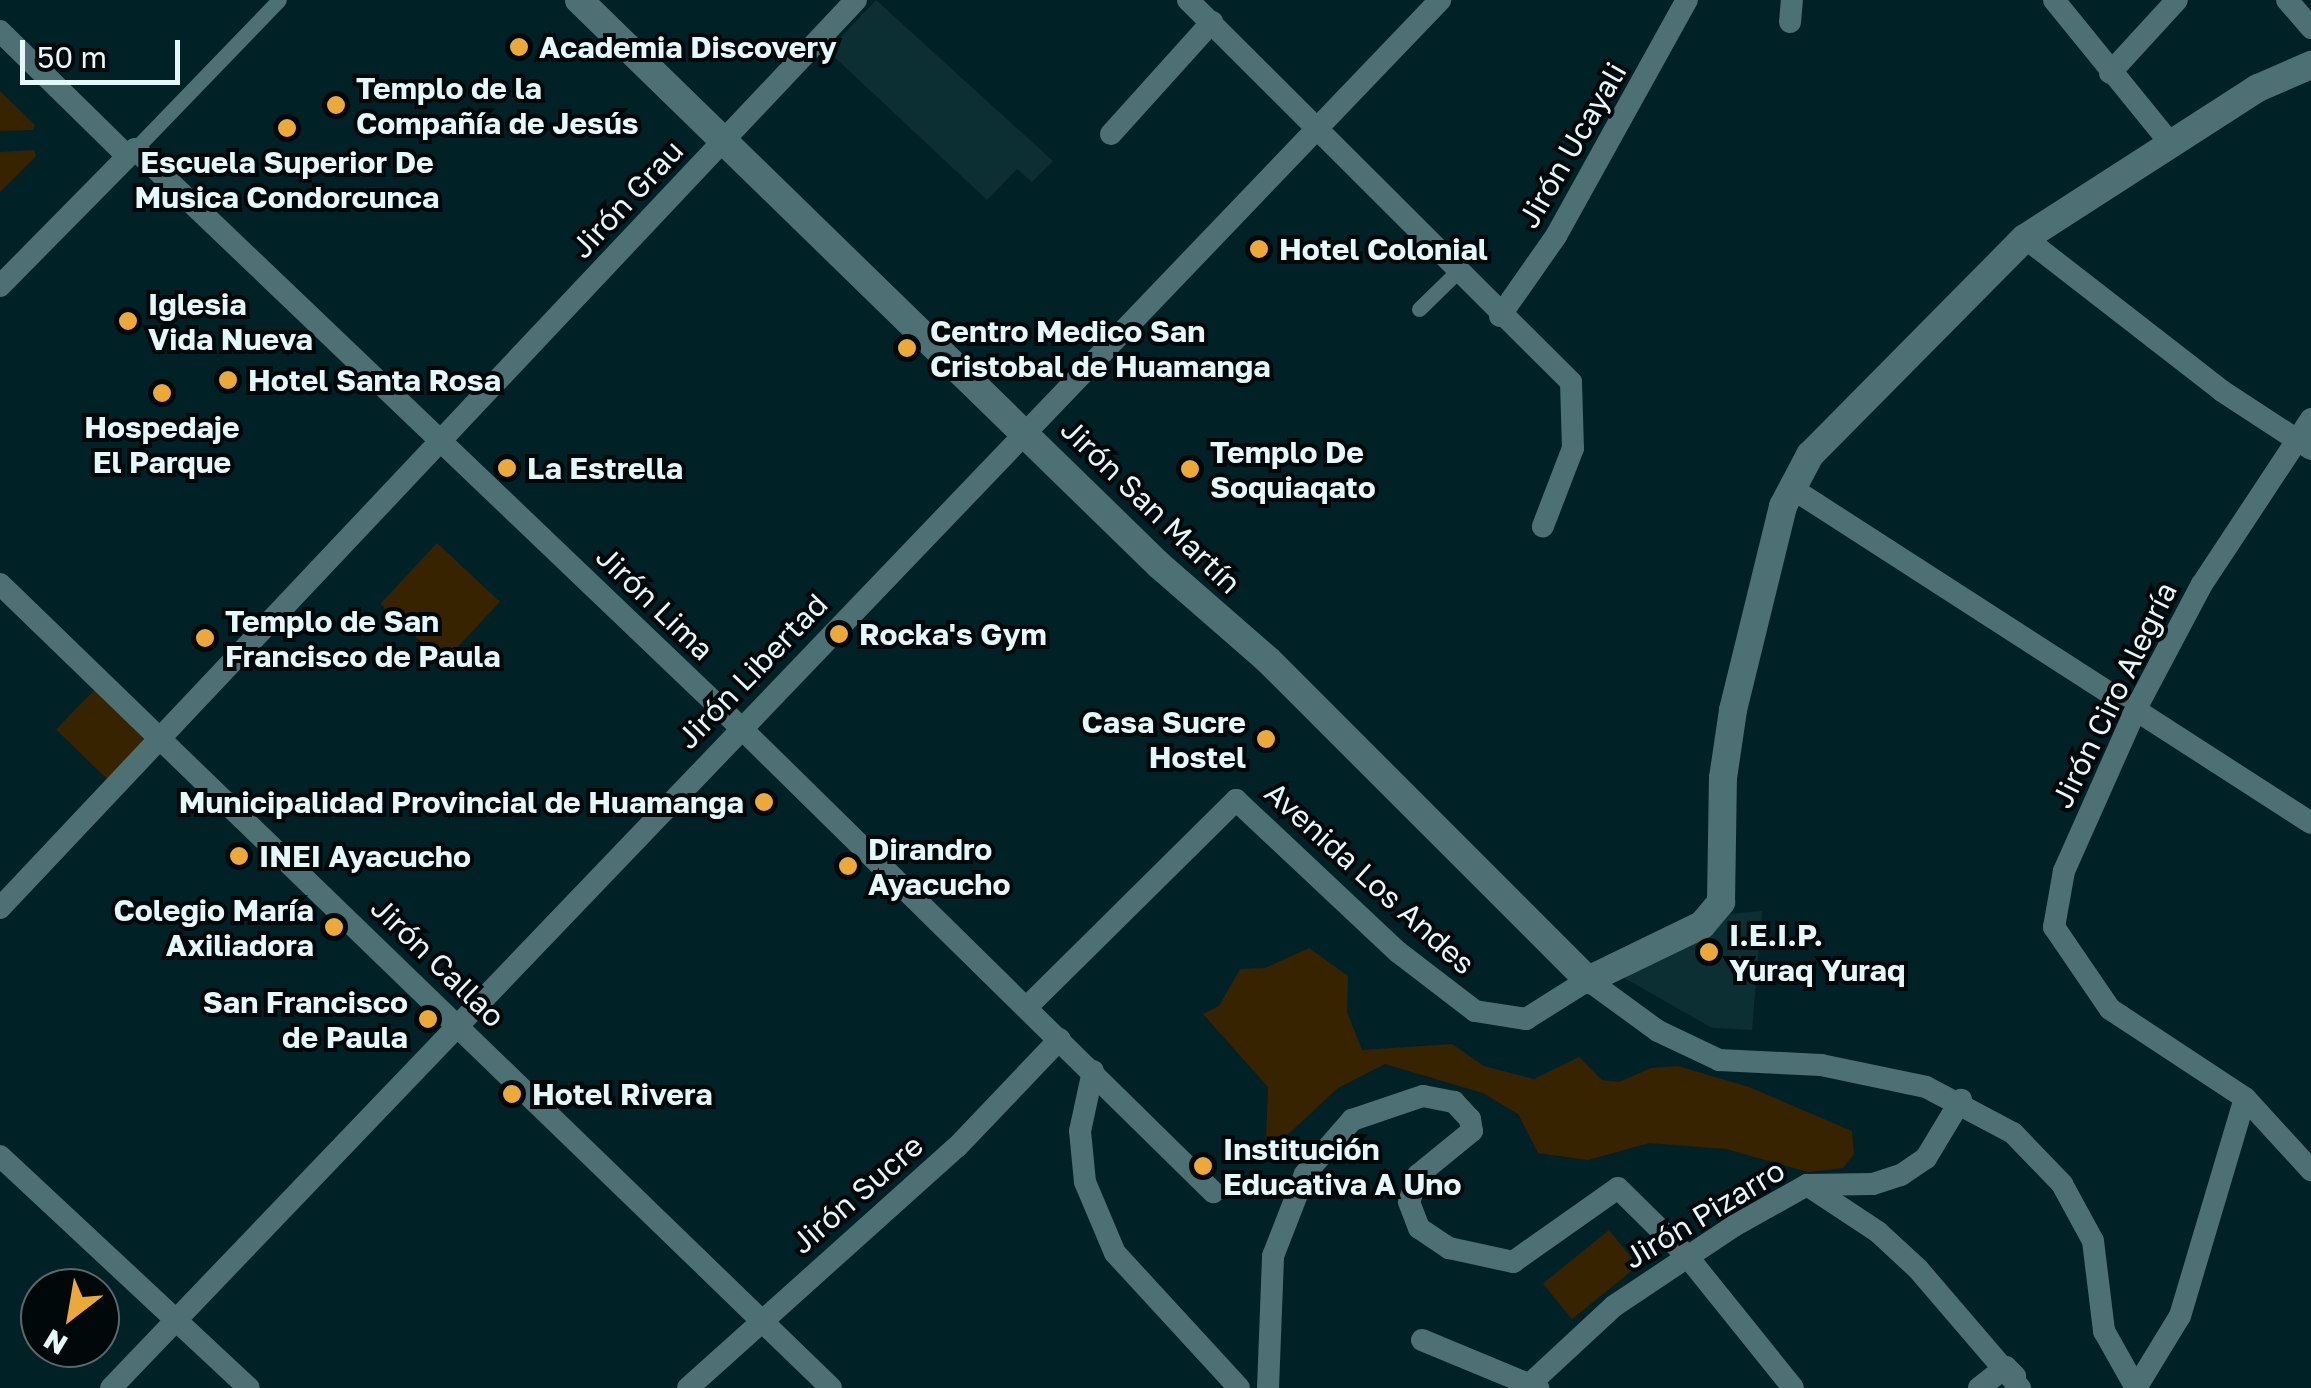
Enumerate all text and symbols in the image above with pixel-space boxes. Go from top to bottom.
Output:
scale bar [25,20,185,82]
place label: Academia Discovery [539,29,837,65]
marker: Academia Discovery [508,36,530,58]
text: 50 m [37,39,107,75]
street label: Jirón Ucayali [1510,56,1634,234]
place label: Templo de la Compañía de Jesús [356,70,639,140]
marker: Templo de la Compañía de Jesús [325,94,347,116]
marker: Escuela Superior De Musica Condorcunca [276,117,298,139]
street label: Jirón Grau [563,133,691,265]
place label: Escuela Superior De Musica Condorcunca [135,144,439,214]
place label: Hotel Colonial [1279,231,1488,267]
marker: Hotel Colonial [1248,238,1270,260]
place label: Iglesia Vida Nueva [148,286,313,356]
marker: Iglesia Vida Nueva [117,310,139,332]
place label: Centro Medico San Cristobal de Huamanga [930,313,1271,384]
marker: Centro Medico San Cristobal de Huamanga [894,335,920,361]
place label: Hotel Santa Rosa [248,362,501,398]
marker: Hotel Santa Rosa [217,369,239,391]
marker: Hospedaje El Parque [151,382,173,404]
place label: Hospedaje El Parque [84,409,240,480]
street label: Jirón San Martín [1054,411,1248,601]
place label: Templo De Soquiaqato [1210,434,1376,504]
place label: La Estrella [527,450,683,486]
marker: La Estrella [496,457,518,479]
marker: Templo De Soquiaqato [1179,458,1201,480]
street label: Jirón Lima [589,538,721,668]
street label: Jirón Ciro Alegría [2044,576,2184,814]
street label: Jirón Libertad [669,586,835,756]
place label: Templo de San Francisco de Paula [225,603,501,674]
place label: Rocka's Gym [859,616,1047,652]
marker: Rocka's Gym [828,623,850,645]
marker: Templo de San Francisco de Paula [194,627,216,649]
place label: Casa Sucre Hostel [1081,704,1246,774]
marker: Casa Sucre Hostel [1255,728,1277,750]
street label: Avenida Los Andes [1258,774,1482,982]
place label: Municipalidad Provincial de Huamanga [179,784,744,820]
marker: Municipalidad Provincial de Huamanga [753,791,775,813]
place label: Dirandro Ayacucho [868,831,1011,902]
place label: INEI Ayacucho [259,838,471,874]
marker: INEI Ayacucho [228,845,250,867]
marker: Dirandro Ayacucho [837,855,859,877]
street label: Jirón Callao [364,889,512,1035]
place label: Colegio María Axiliadora [114,892,314,962]
marker: Colegio María Axiliadora [323,916,345,938]
place label: I.E.I.P. Yuraq Yuraq [1729,917,1905,988]
marker: I.E.I.P. Yuraq Yuraq [1698,941,1720,963]
place label: San Francisco de Paula [203,984,408,1054]
marker: San Francisco de Paula [417,1008,439,1030]
place label: Hotel Rivera [532,1076,713,1112]
marker: Hotel Rivera [501,1083,523,1105]
street label: Jirón Sucre [784,1127,930,1261]
place label: Institución Educativa A Uno [1223,1131,1461,1202]
street label: Jirón Pizarro [1617,1152,1791,1276]
marker: Institución Educativa A Uno [1192,1155,1214,1177]
north arrow [20,1268,120,1368]
text: N [38,1323,73,1362]

